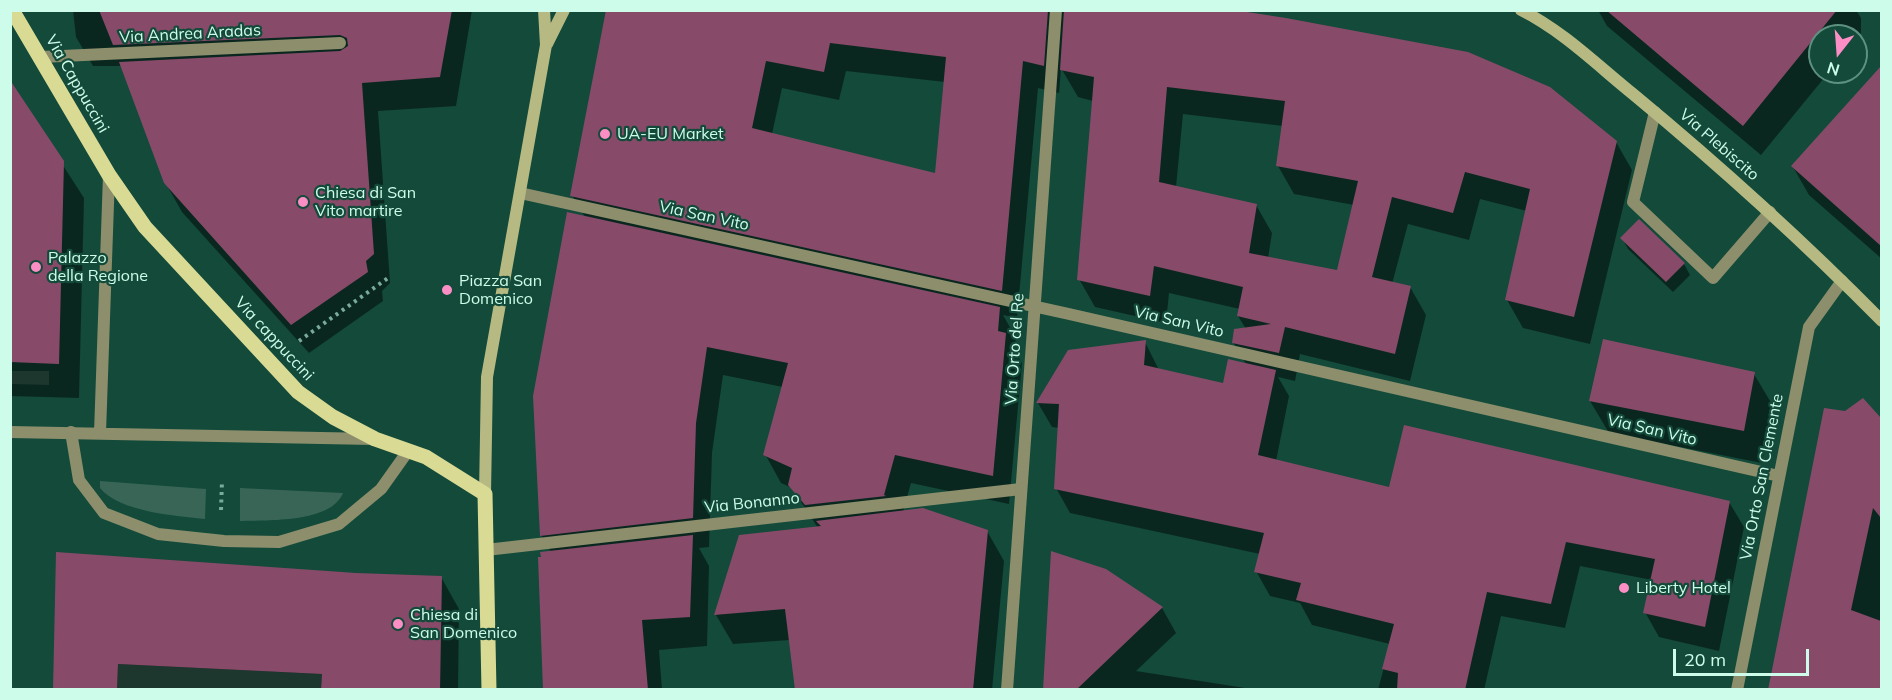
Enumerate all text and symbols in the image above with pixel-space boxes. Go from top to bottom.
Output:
street label: Via Andrea Aradas [119,21,261,47]
north arrow [1808,24,1868,84]
street label: Via Cappuccini [41,32,113,136]
text: N [1825,58,1842,81]
street label: Via Plebiscito [1675,105,1763,185]
place label: UA-EU Market [617,124,724,144]
marker: UA-EU Market [598,127,612,141]
place label: Chiesa di San Vito martire [315,183,416,221]
marker: Chiesa di San Vito martire [296,195,310,209]
street label: Via San Vito [657,197,751,235]
place label: Palazzo della Regione [48,248,148,286]
marker: Palazzo della Regione [29,260,43,274]
place label: Piazza San Domenico [459,271,542,309]
marker: Piazza San Domenico [440,283,454,297]
street label: Via Orto del Re [1002,292,1028,406]
street label: Via cappuccini [230,293,318,385]
street label: Via San Vito [1132,302,1226,342]
street label: Via Orto San Clemente [1736,392,1788,562]
street label: Via San Vito [1605,410,1699,450]
street label: Via Bonanno [703,488,801,518]
place label: Liberty Hotel [1636,578,1731,598]
marker: Liberty Hotel [1617,581,1631,595]
place label: Chiesa di San Domenico [410,605,517,643]
marker: Chiesa di San Domenico [391,617,405,631]
scale bar [1676,637,1812,675]
text: 20 m [1684,648,1726,671]

